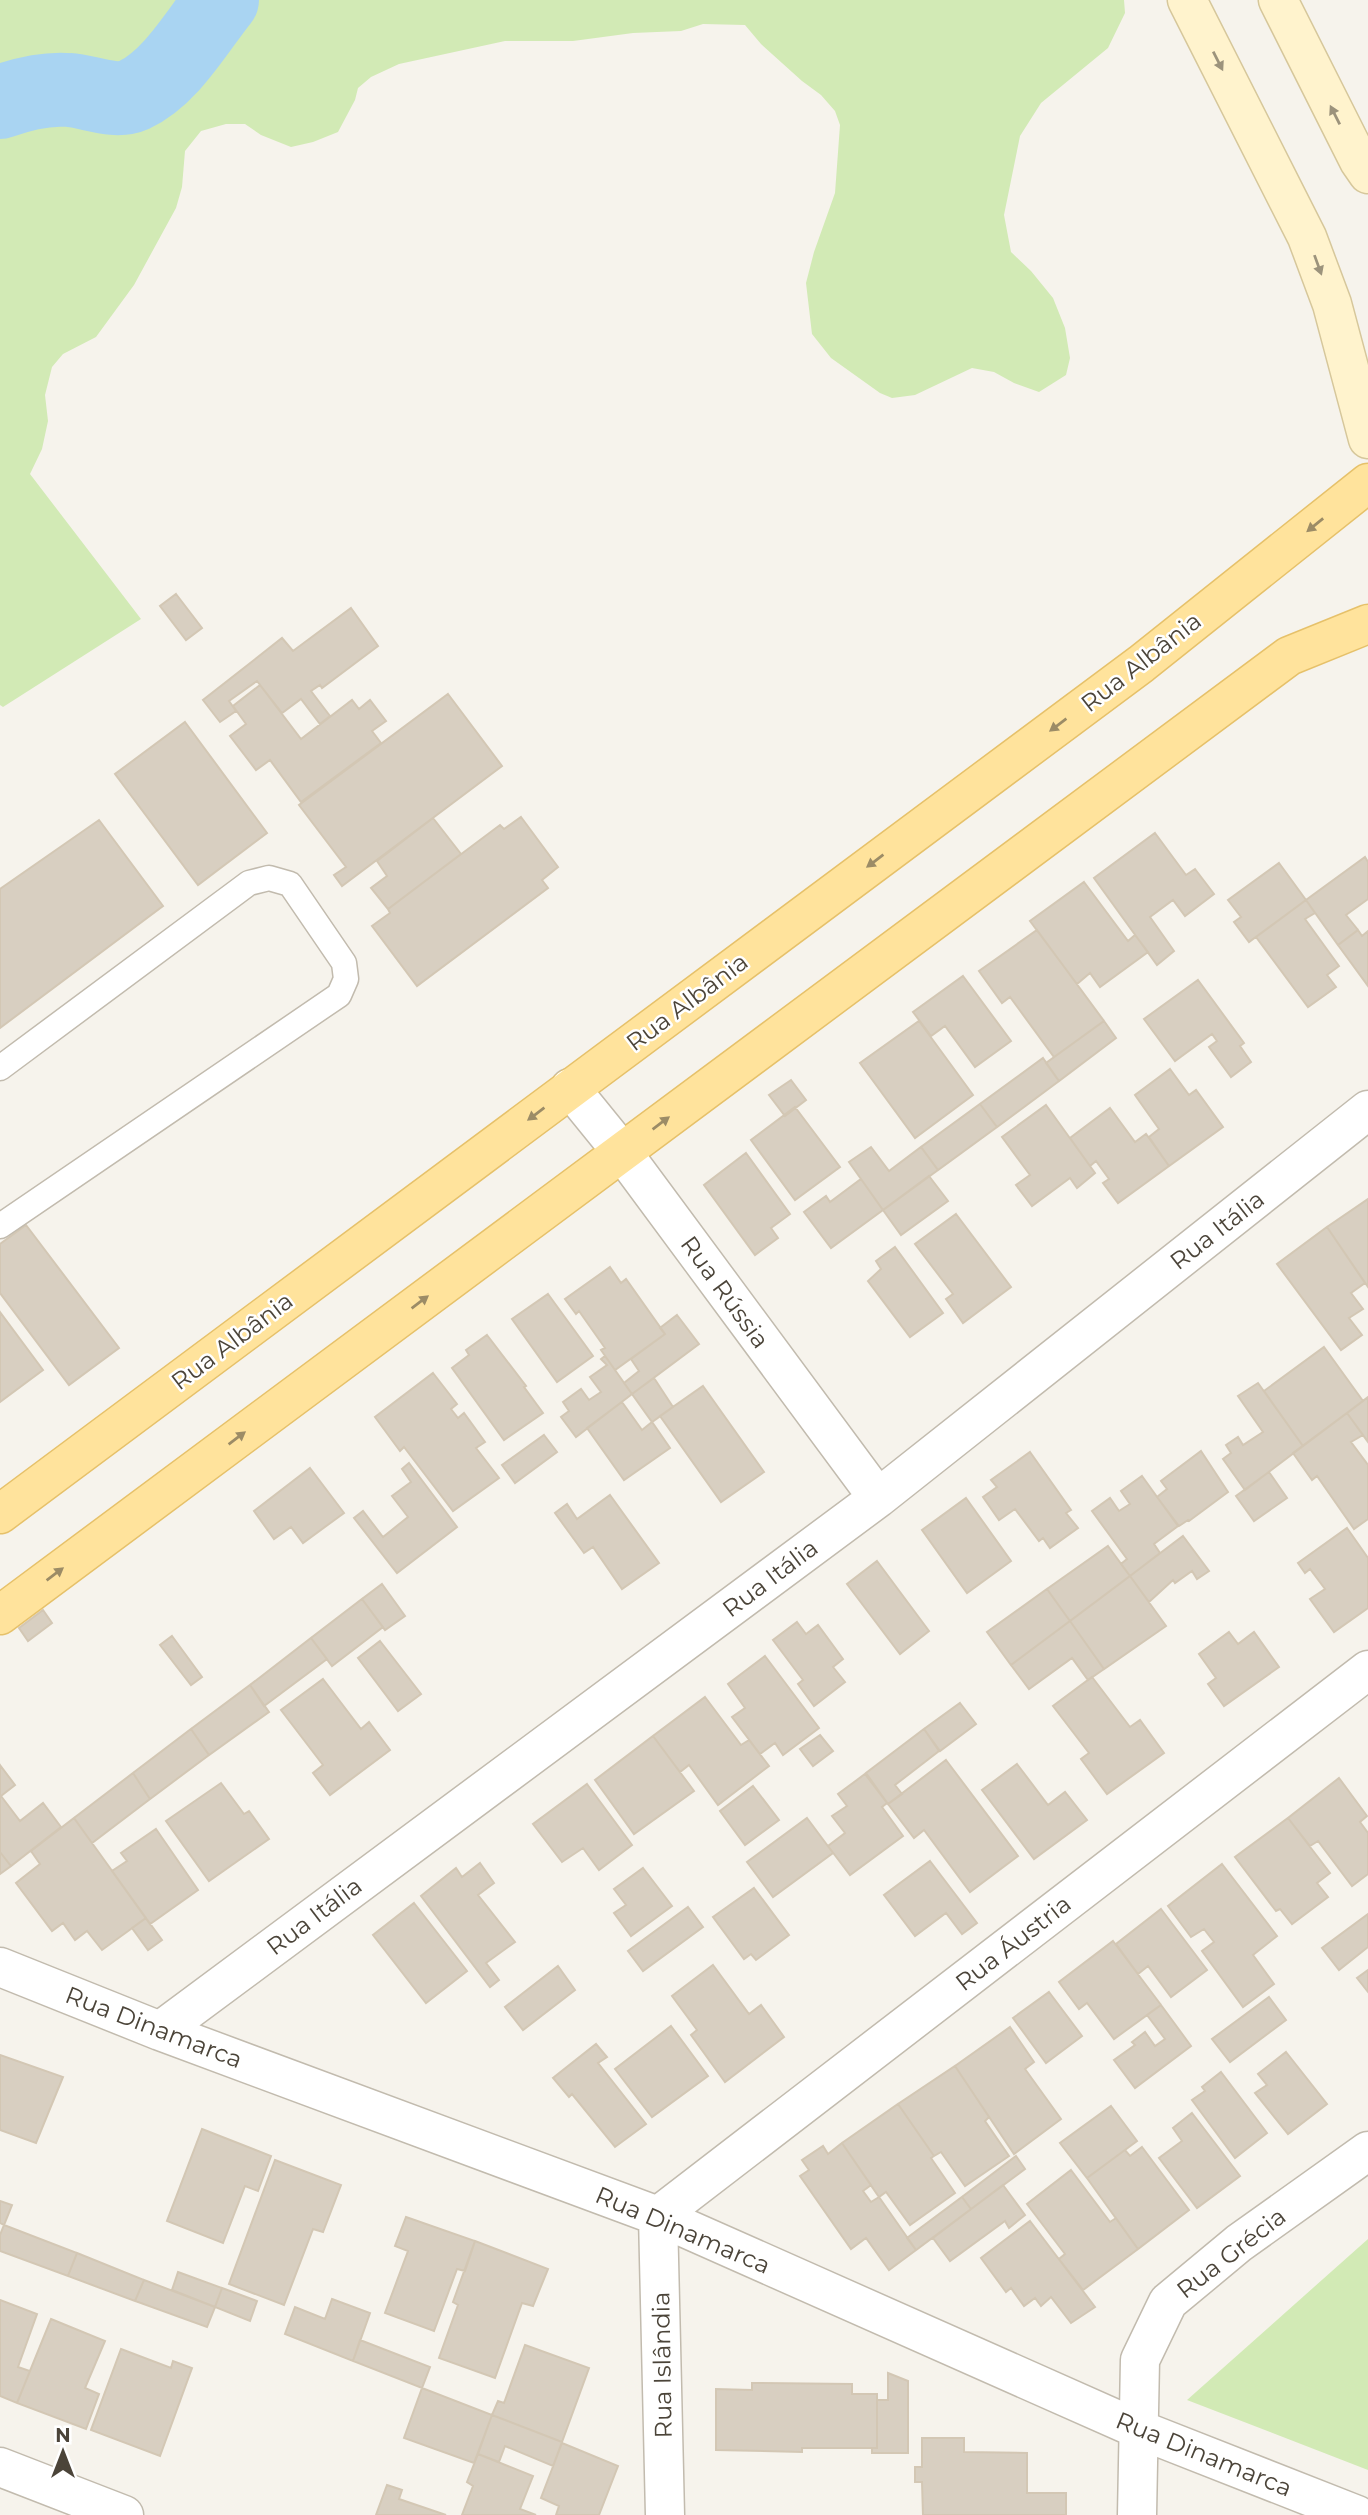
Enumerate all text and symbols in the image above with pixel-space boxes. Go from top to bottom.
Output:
one-way arrow [1212,51,1223,71]
one-way arrow [1330,105,1341,125]
one-way arrow [1312,255,1323,276]
one-way arrow [1306,518,1324,533]
street label: Rua Albânia [1075,606,1207,718]
one-way arrow [1049,718,1067,732]
one-way arrow [867,854,885,869]
street label: Rua Albânia [620,947,754,1057]
one-way arrow [527,1107,545,1121]
one-way arrow [652,1116,670,1130]
street label: Rua Itália [1164,1184,1270,1276]
street label: Rua Rússia [675,1230,775,1354]
street label: Rua Albânia [165,1286,299,1396]
one-way arrow [411,1296,429,1310]
one-way arrow [228,1432,246,1446]
street label: Rua Itália [717,1533,823,1623]
one-way arrow [46,1567,64,1581]
street label: Rua Itália [261,1871,367,1961]
street label: Rua Áustria [949,1889,1077,1997]
street label: Rua Dinamarca [61,1980,247,2074]
street label: Rua Dinamarca [591,2180,775,2280]
street label: Rua Grécia [1171,2201,1291,2305]
street label: Rua Islândia [646,2291,678,2439]
street label: Rua Dinamarca [1112,2405,1296,2503]
north arrow [28,2417,98,2487]
text: N [55,2424,71,2447]

